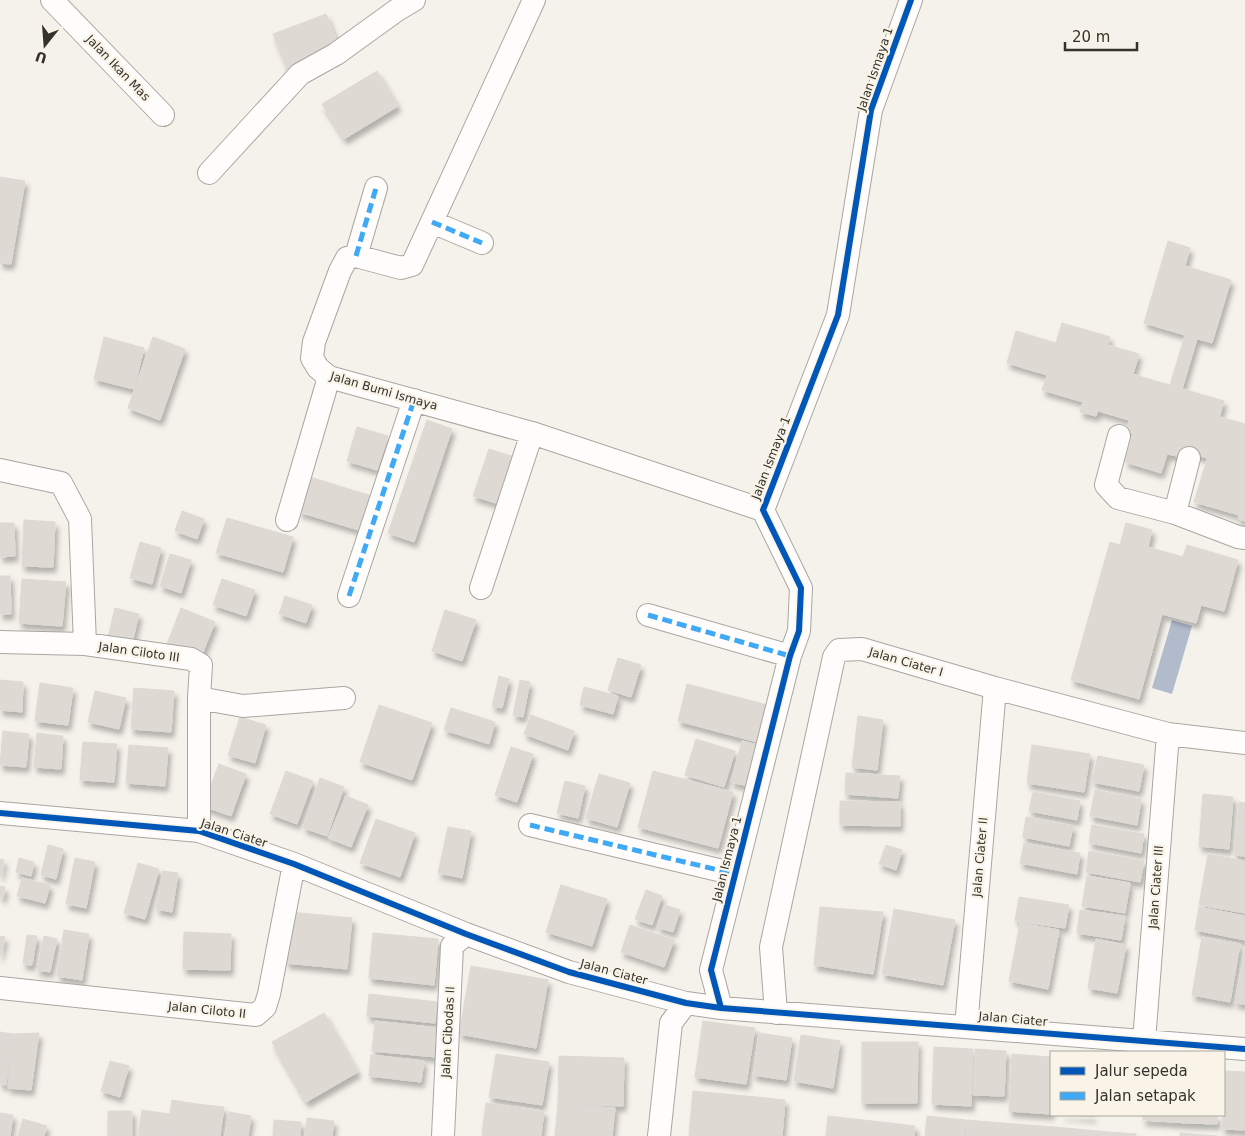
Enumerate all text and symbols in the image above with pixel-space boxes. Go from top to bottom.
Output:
north arrow [20,20,70,70]
scale bar [1065,20,1138,52]
street label: Jalan Ismaya 1 [854,25,896,114]
text: 20 m [1072,28,1110,46]
street label: Jalan Ikan Mas [82,31,153,104]
text: U [33,48,49,67]
street label: Jalan Bumi Ismaya [328,369,439,413]
street label: Jalan Ismaya 1 [748,415,793,502]
street label: Jalan Ciloto III [96,639,181,665]
street label: Jalan Ciater I [866,644,945,679]
street label: Jalan Ciater [198,815,269,850]
street label: Jalan Ismaya 1 [709,815,744,904]
street label: Jalan Ciater II [969,817,990,898]
street label: Jalan Ciater III [1146,845,1166,930]
street label: Jalan Ciater [578,956,649,988]
street label: Jalan Cibodas II [439,986,457,1079]
street label: Jalan Ciloto II [166,999,247,1021]
street label: Jalan Ciater [977,1009,1048,1029]
legend [1050,1051,1225,1116]
text: Jalur sepeda [1094,1062,1188,1080]
text: Jalan setapak [1094,1087,1196,1105]

